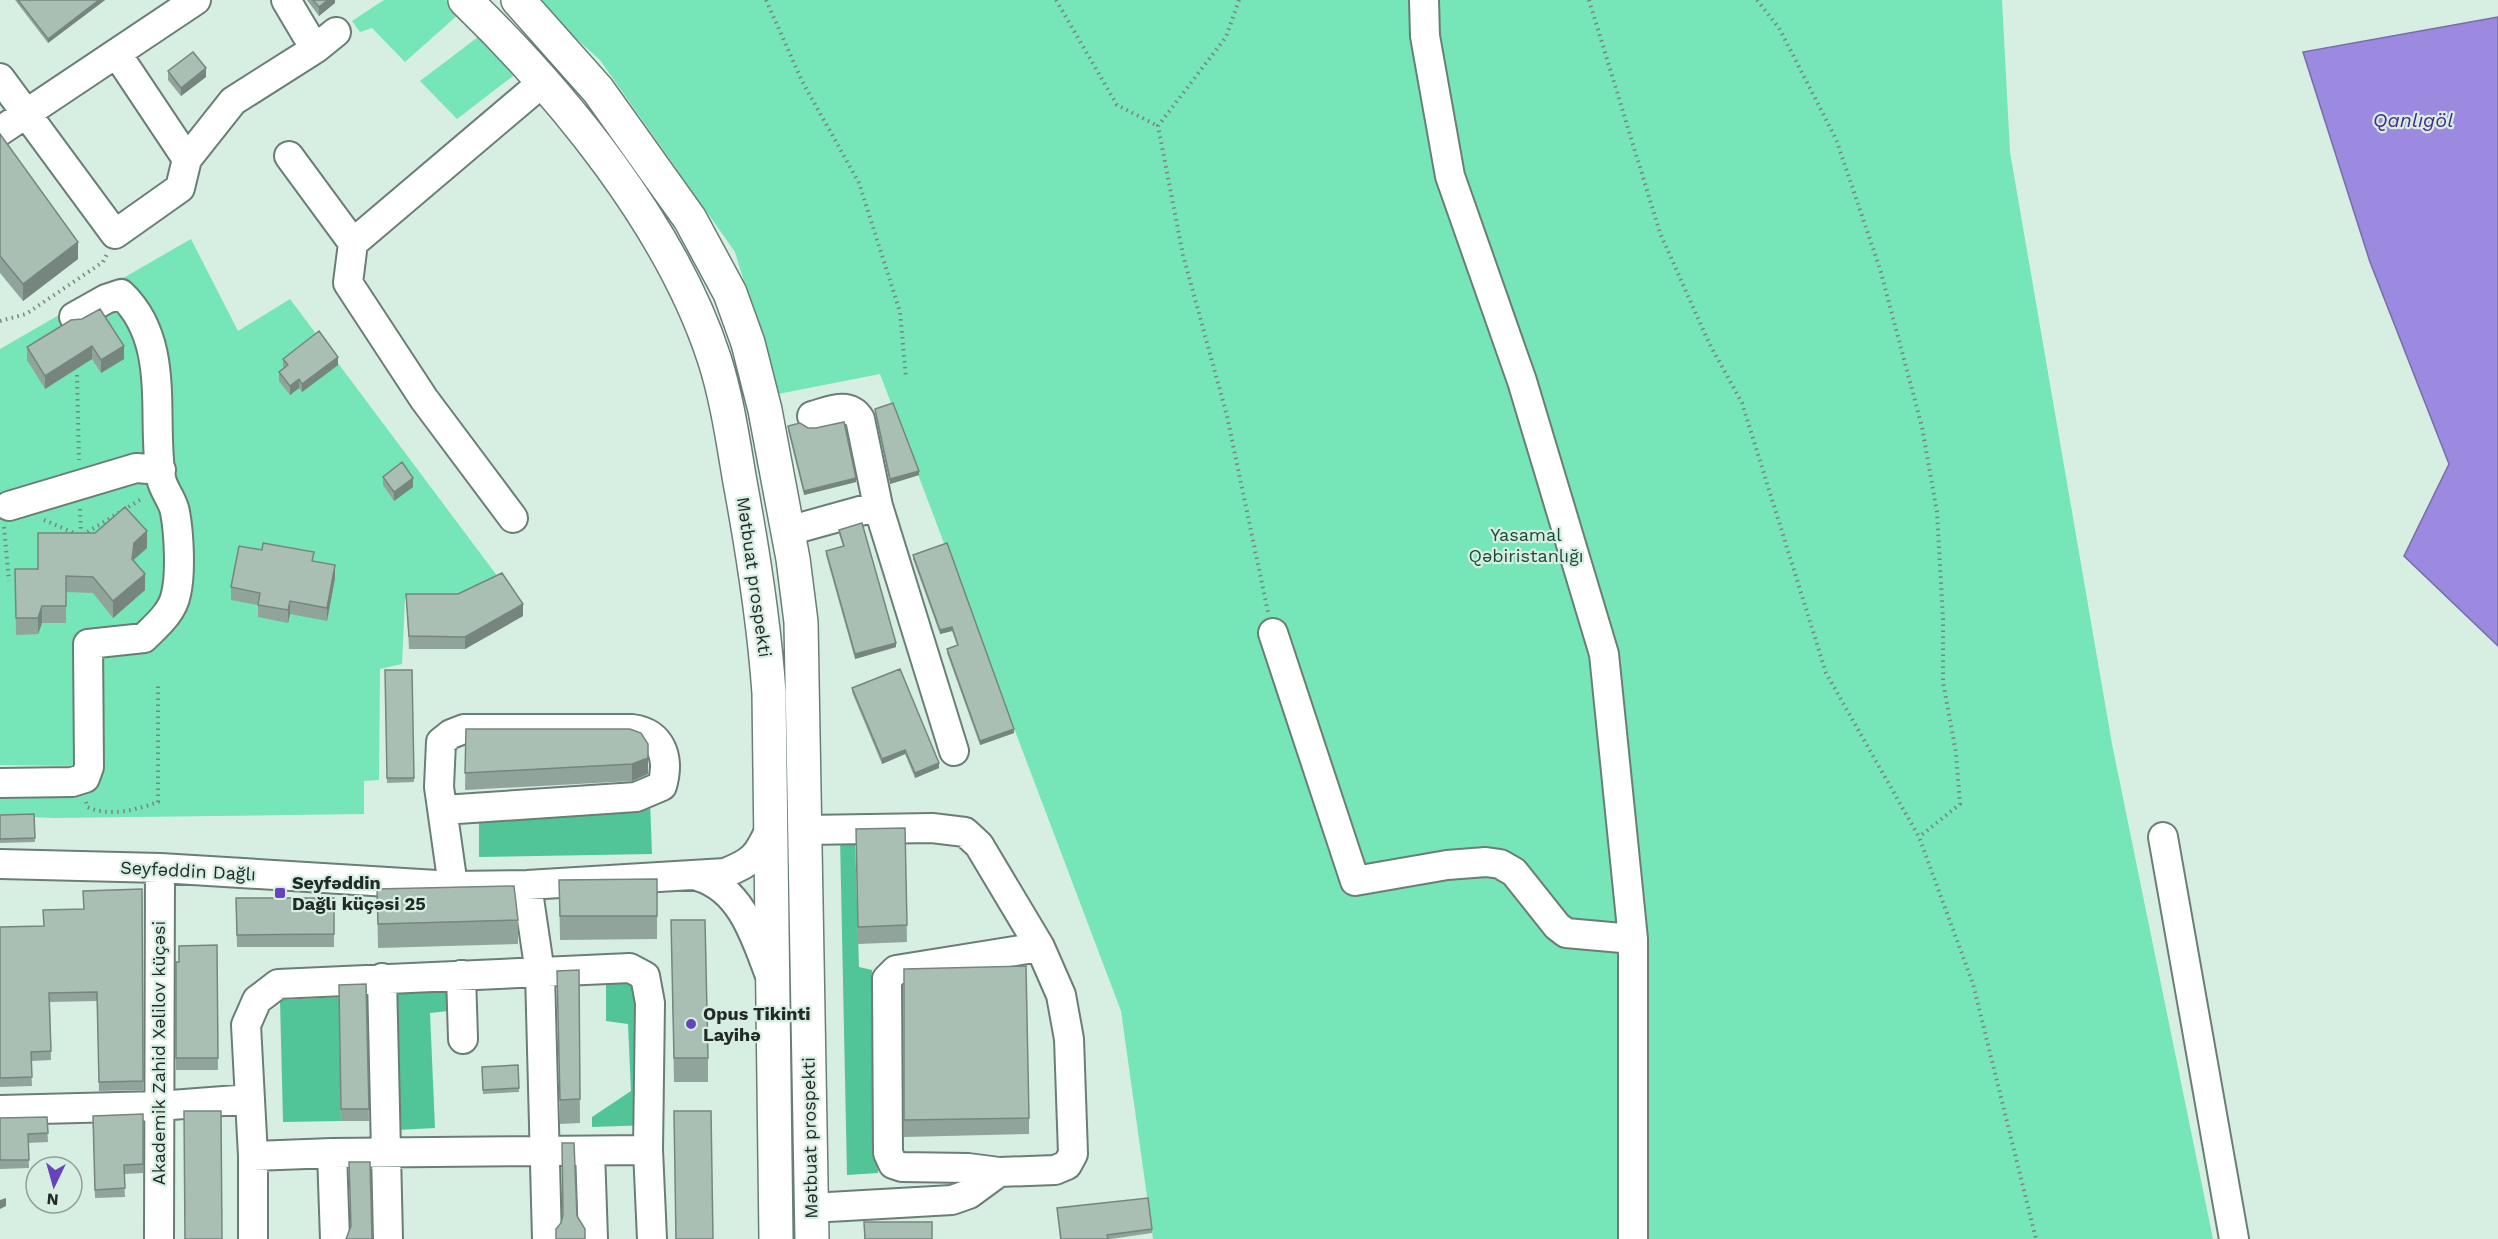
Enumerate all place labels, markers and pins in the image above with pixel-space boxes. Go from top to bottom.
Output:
place label: Seyfəddin Dağlı küçəsi 25 [292,872,426,914]
marker: Seyfəddin Dağlı küçəsi 25 [273,886,287,900]
place label: Opus Tikinti Layihə [703,1003,811,1045]
marker: Opus Tikinti Layihə [684,1017,698,1031]

